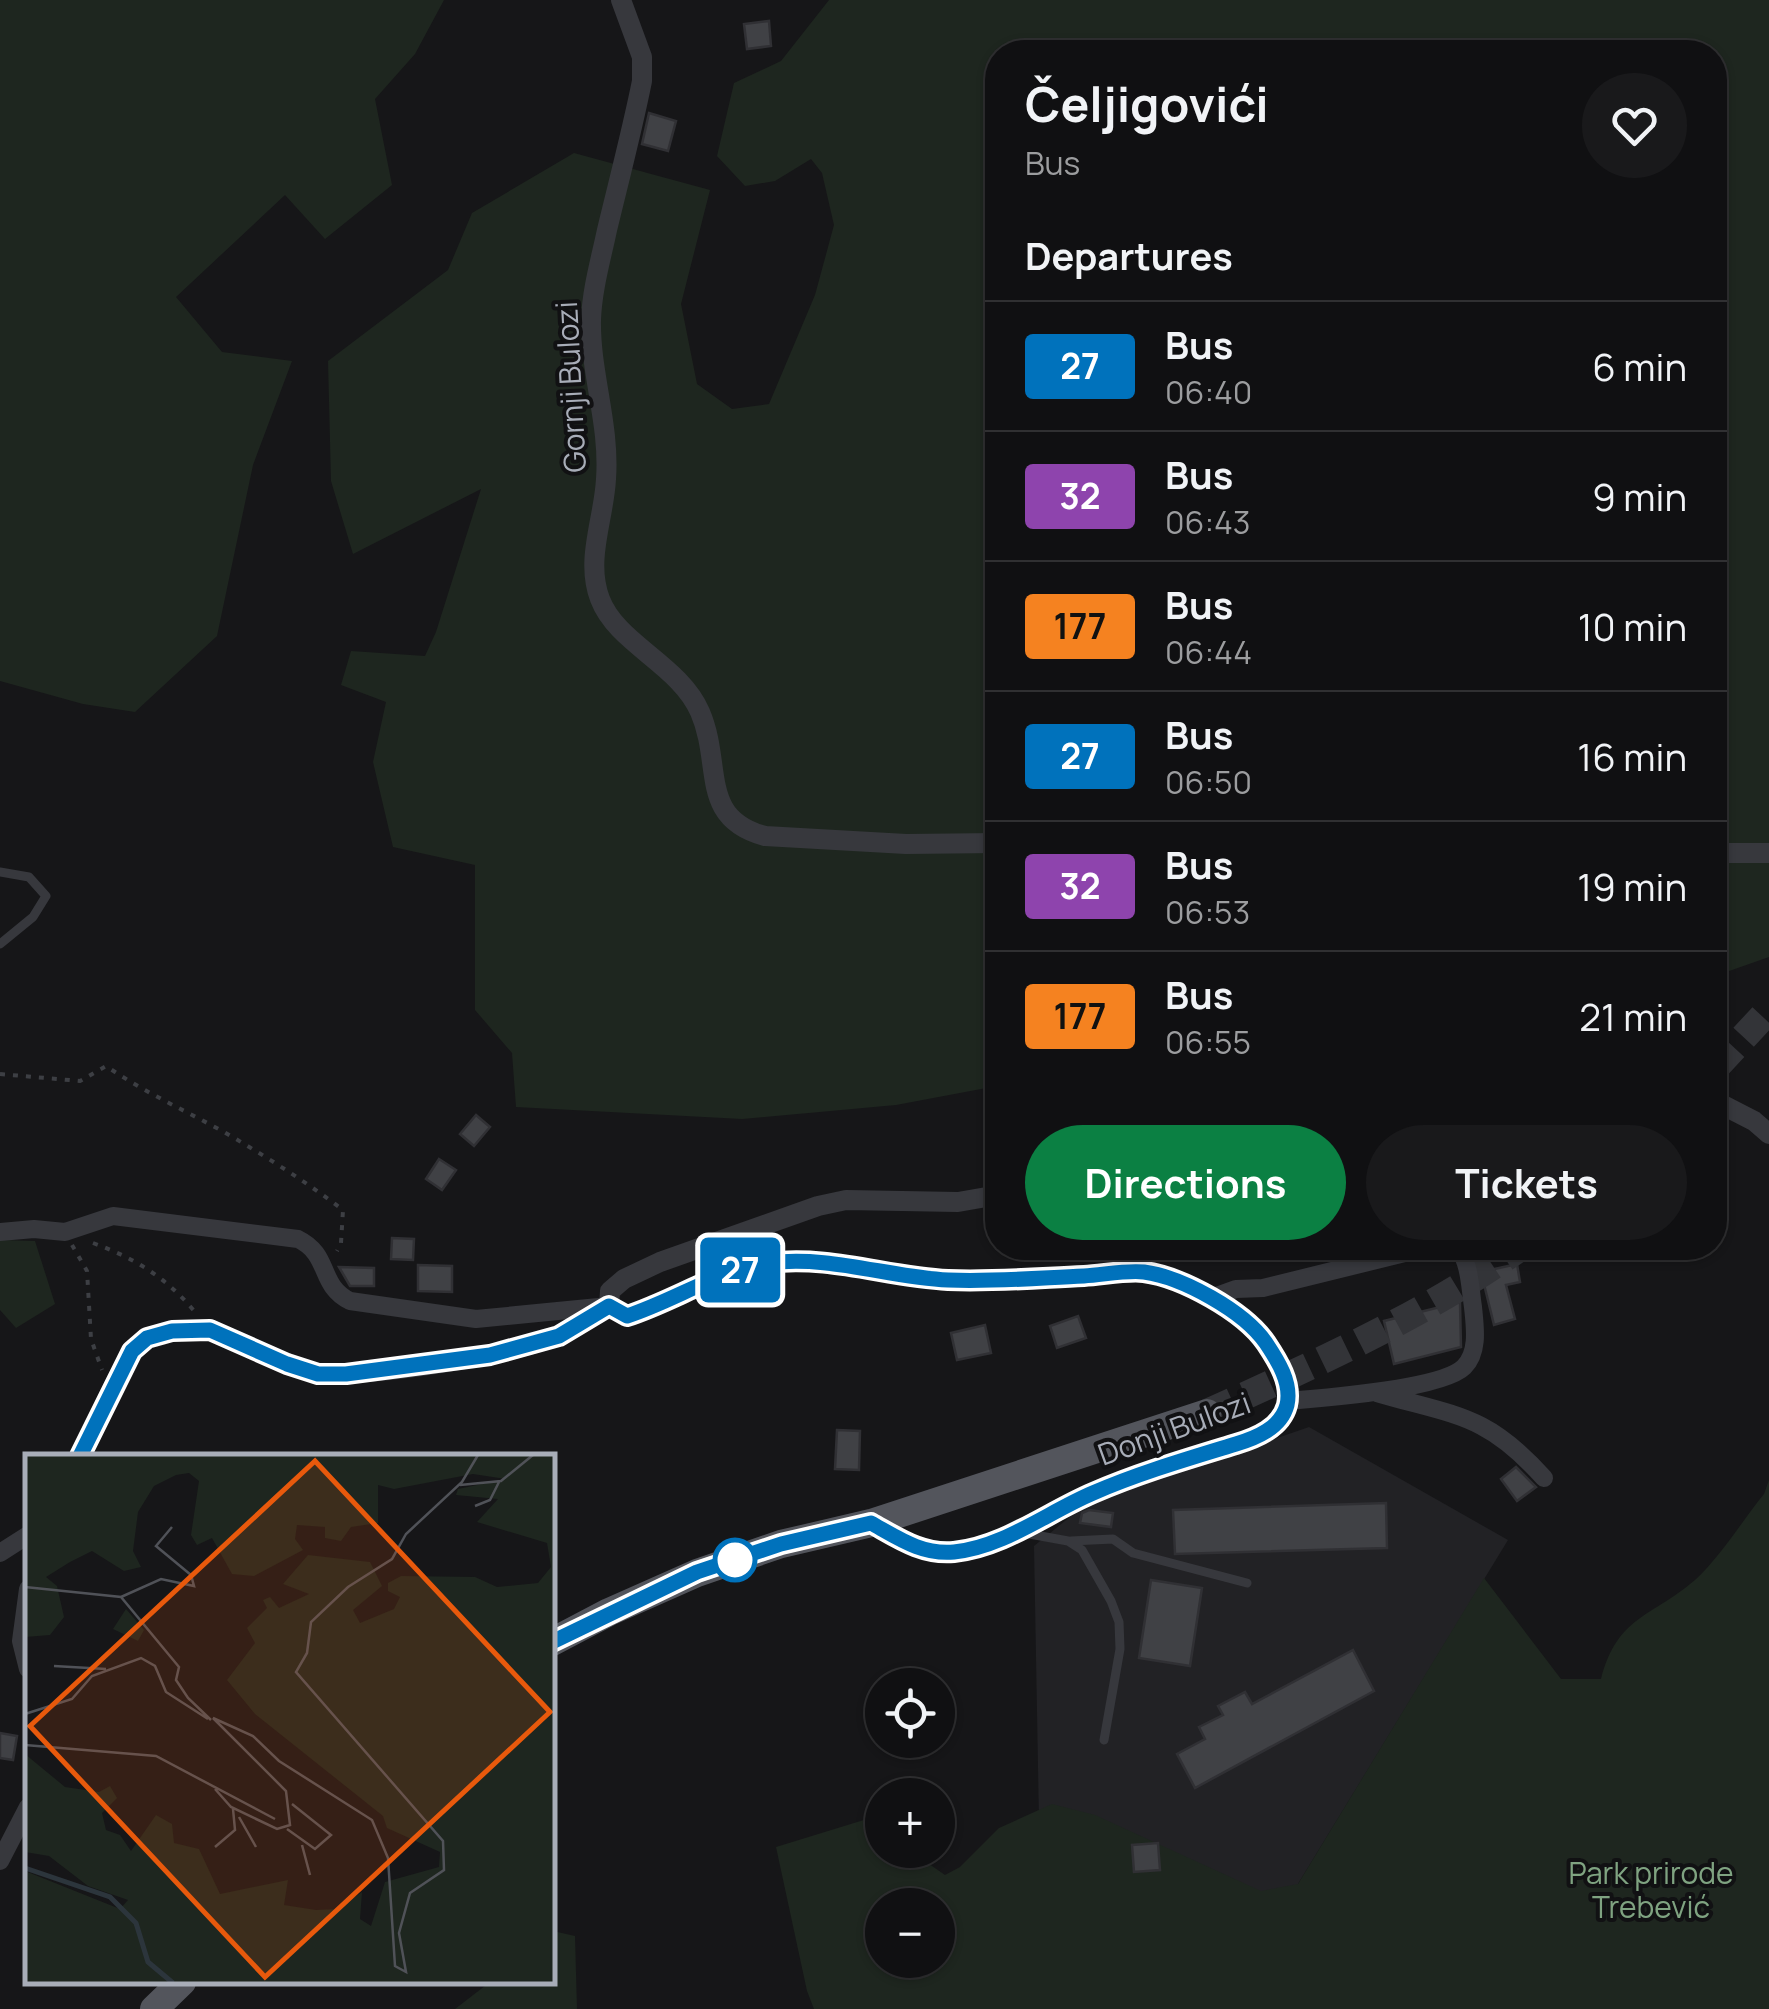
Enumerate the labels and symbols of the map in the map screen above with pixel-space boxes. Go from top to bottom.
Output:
street label: Gornji Bulozi [545,300,595,474]
line badge: 27 [695,1238,785,1302]
street label: Donji Bulozi [1092,1381,1256,1475]
inset map [25,1454,555,1984]
unlabelled marker [714,1539,756,1581]
park label: Park prirode Trebević [1569,1852,1733,1927]

